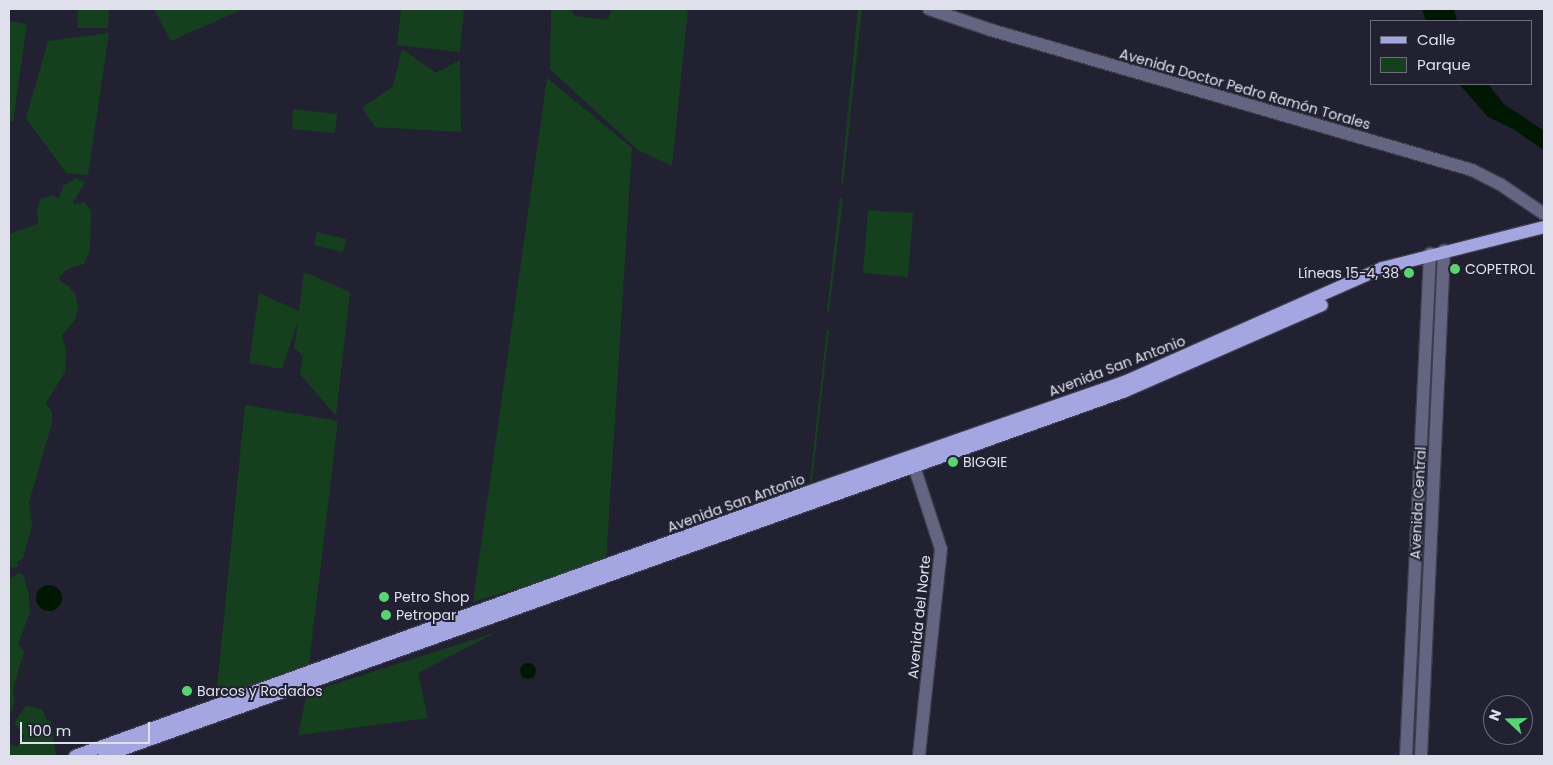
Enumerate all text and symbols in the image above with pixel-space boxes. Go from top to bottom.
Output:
legend [1370,20,1533,85]
text: Calle [1417,29,1455,50]
street label: Avenida Doctor Pedro Ramón Torales [1118,45,1372,133]
text: Parque [1417,54,1470,75]
place label: COPETROL [1465,261,1535,277]
marker: COPETROL [1449,263,1461,275]
place label: Líneas 15-4, 38 [1298,265,1399,281]
marker: Líneas 15-4, 38 [1403,267,1415,279]
street label: Avenida San Antonio [1046,332,1188,400]
street label: Avenida Central [1407,446,1429,560]
place label: BIGGIE [963,454,1007,470]
marker: BIGGIE [947,456,959,468]
street label: Avenida San Antonio [665,470,807,536]
street label: Avenida del Norte [904,554,934,680]
place label: Petro Shop [394,589,469,605]
marker: Petro Shop [378,591,390,603]
place label: Petropar [396,607,456,623]
marker: Petropar [380,609,392,621]
place label: Barcos y Rodados [197,683,323,699]
marker: Barcos y Rodados [181,685,193,697]
north arrow [1483,695,1533,745]
text: N [1484,706,1506,723]
scale bar [22,712,152,744]
text: 100 m [28,720,71,741]

